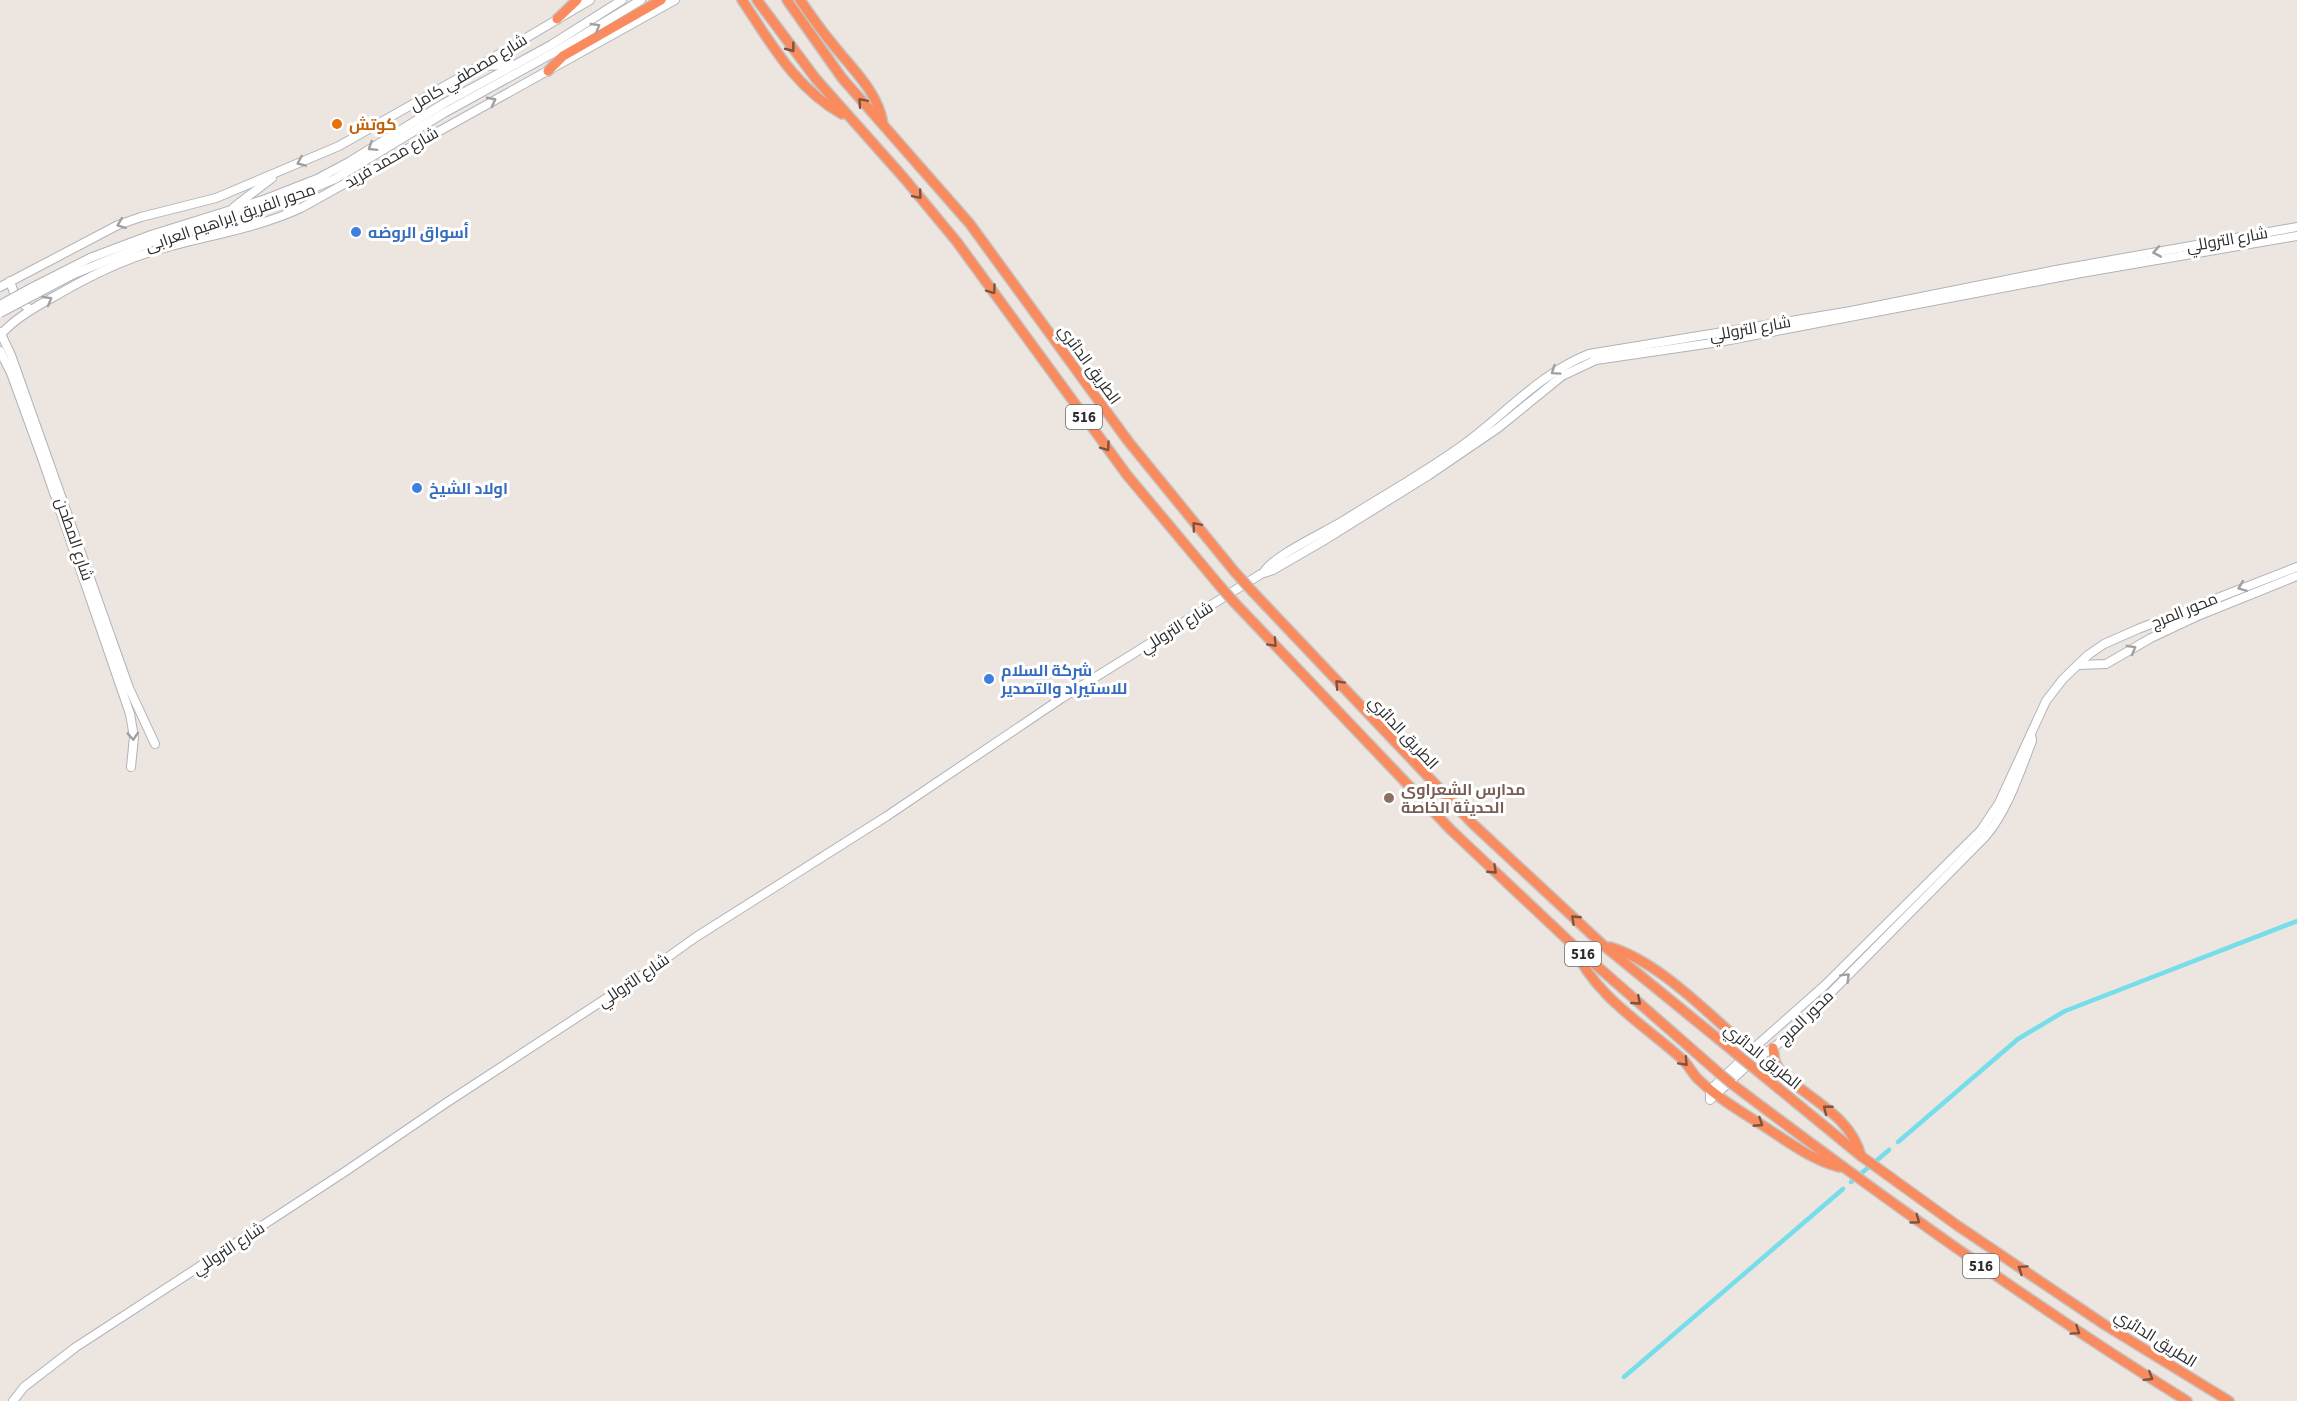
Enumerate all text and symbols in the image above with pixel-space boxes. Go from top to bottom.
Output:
one-way arrow [590,23,600,34]
street label: شارع مصطفي كامل [405,29,533,118]
one-way arrow [784,41,795,52]
one-way arrow [486,97,496,108]
one-way arrow [858,98,869,108]
place label: كوتش [349,114,397,136]
marker: كوتش [330,117,344,131]
street label: شارع محمد فريد [340,122,443,194]
one-way arrow [368,140,378,152]
one-way arrow [296,155,307,167]
street label: محور الفريق إبراهيم العرابى [142,178,318,257]
one-way arrow [911,188,922,199]
one-way arrow [117,217,128,229]
place label: أسواق الروضه [368,222,469,244]
street label: شارع التروللي [2185,222,2270,260]
marker: أسواق الروضه [349,225,363,239]
one-way arrow [2152,245,2162,258]
one-way arrow [984,283,995,294]
one-way arrow [42,296,52,307]
street label: شارع التروللي [1708,311,1793,349]
street label: الطريق الدائري [1051,320,1126,410]
one-way arrow [1551,364,1562,375]
road number: 516 [1066,405,1102,429]
one-way arrow [1099,441,1110,452]
place label: اولاد الشيخ [429,478,508,500]
marker: اولاد الشيخ [410,481,424,495]
street label: شارع المطحن [50,495,99,584]
one-way arrow [1193,522,1204,533]
one-way arrow [2237,580,2248,592]
street label: محور المرج [2148,588,2221,634]
street label: شارع التروللي [1136,597,1218,661]
one-way arrow [1266,637,1277,647]
one-way arrow [2126,645,2136,656]
place label: شركة السلام للاستيراد والتصدير [1000,660,1127,700]
marker: شركة السلام للاستيراد والتصدير [982,672,996,686]
one-way arrow [1335,680,1346,691]
street label: الطريق الدائري [1362,691,1443,776]
one-way arrow [126,731,139,740]
place label: مدارس الشعراوي الحديثة الخاصة [1401,779,1526,819]
marker: مدارس الشعراوي الحديثة الخاصة [1382,791,1396,805]
one-way arrow [1487,863,1497,874]
one-way arrow [1572,915,1582,926]
road number: 516 [1565,942,1601,966]
street label: شارع التروللي [593,949,675,1015]
one-way arrow [1840,973,1850,984]
street label: محور المرج [1773,985,1839,1050]
one-way arrow [1631,994,1641,1005]
street label: الطريق الدائري [1718,1019,1806,1096]
one-way arrow [1677,1056,1688,1066]
one-way arrow [1823,1106,1834,1117]
one-way arrow [1752,1116,1763,1127]
one-way arrow [1909,1213,1920,1224]
street label: شارع التروللي [188,1217,270,1282]
road number: 516 [1963,1254,1999,1278]
one-way arrow [2017,1265,2028,1276]
street label: الطريق الدائري [2109,1305,2201,1375]
one-way arrow [2070,1324,2081,1335]
one-way arrow [2143,1370,2153,1382]

